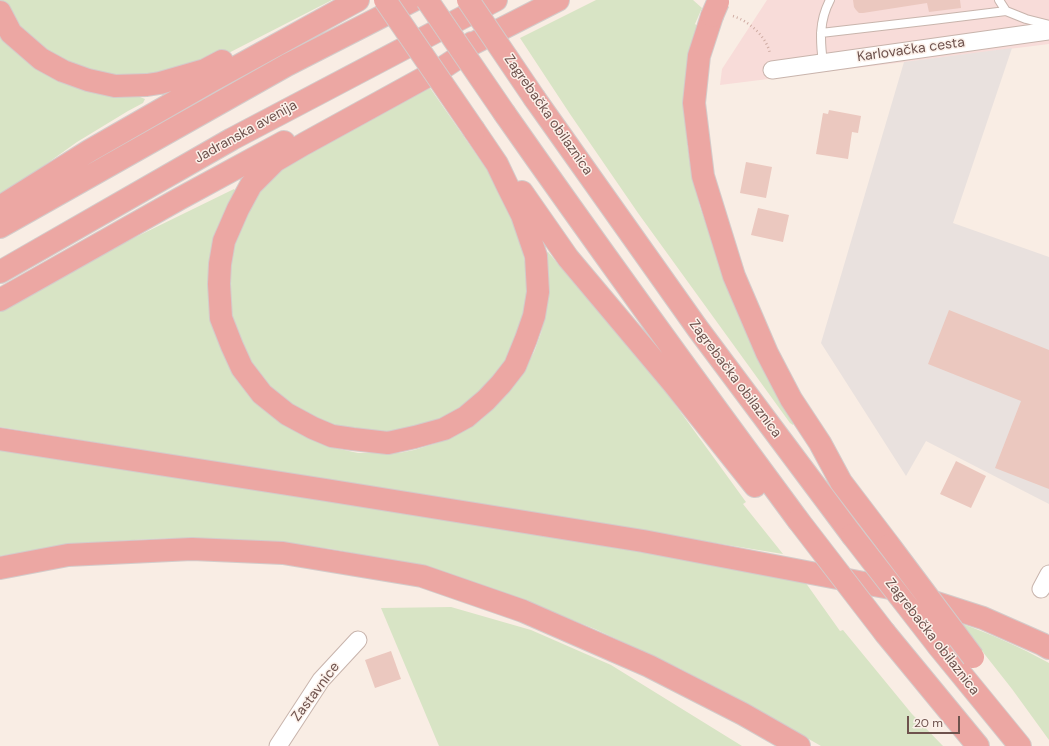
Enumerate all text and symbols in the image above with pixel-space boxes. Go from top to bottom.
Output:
street label: Karlovačka cesta [856,34,966,66]
street label: Zagrebačka obilaznica [500,52,596,178]
street label: Jadranska avenija [192,97,300,167]
street label: Zagrebačka obilaznica [685,317,785,441]
street label: Zagrebačka obilaznica [881,575,983,699]
street label: Zastavnice [288,659,344,725]
scale bar [909,708,962,734]
text: 20 m [914,715,943,731]

